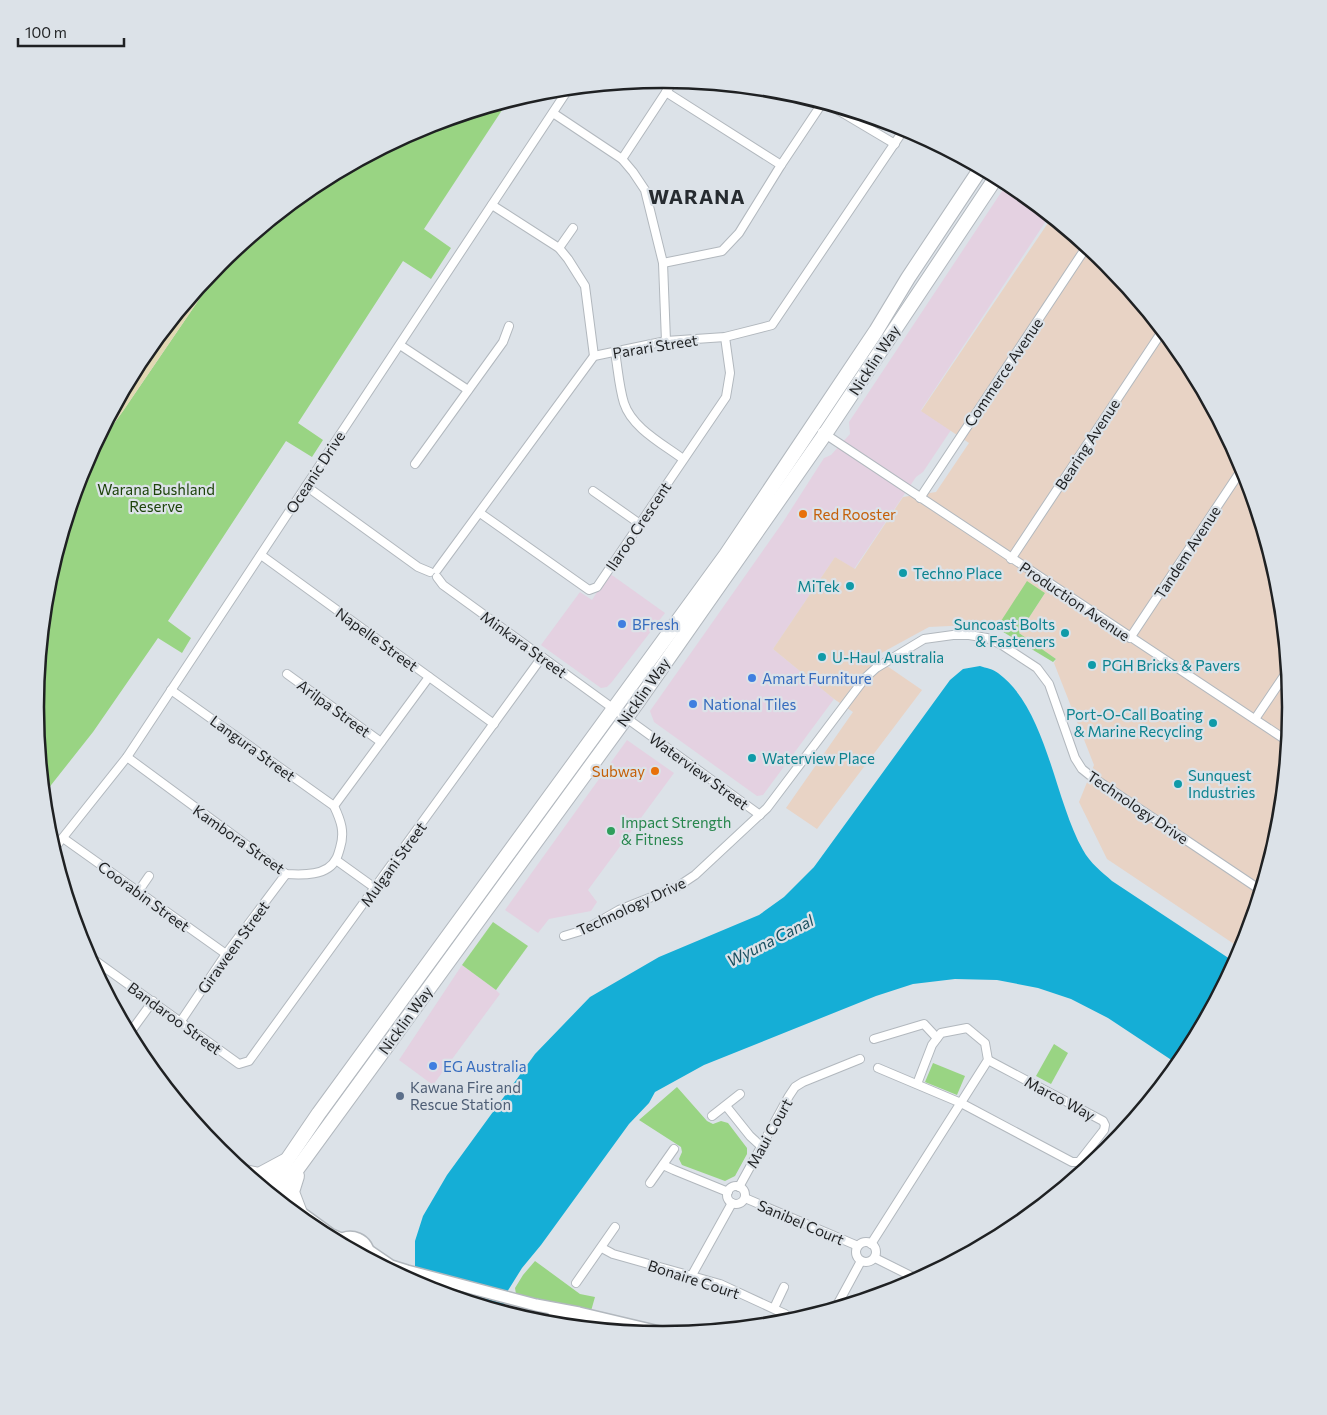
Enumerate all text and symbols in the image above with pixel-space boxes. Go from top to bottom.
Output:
scale bar [18,15,124,47]
text: 100 m [25,23,67,41]
district label: WARANA [648,184,746,208]
street label: Commerce Avenue [960,314,1046,430]
street label: Nicklin Way [845,321,903,398]
street label: Parari Street [611,330,699,362]
street label: Bearing Avenue [1051,395,1123,493]
street label: Oceanic Drive [282,427,348,516]
street label: Ilaroo Crescent [602,478,674,574]
park label: Warana Bushland Reserve [97,480,215,515]
street label: Tandem Avenue [1150,502,1224,602]
place label: Red Rooster [813,505,896,523]
marker: Red Rooster [797,508,809,520]
street label: Production Avenue [1016,557,1134,645]
place label: Techno Place [913,564,1002,582]
marker: Techno Place [897,567,909,579]
place label: MiTek [797,577,840,595]
marker: MiTek [844,580,856,592]
street label: Napelle Street [333,603,421,675]
street label: Minkara Street [478,607,570,681]
place label: BFresh [632,615,679,633]
place label: Suncoast Bolts & Fasteners [954,615,1055,650]
marker: BFresh [616,618,628,630]
marker: Suncoast Bolts & Fasteners [1059,627,1071,639]
place label: U-Haul Australia [832,648,944,666]
marker: U-Haul Australia [816,651,828,663]
street label: Nicklin Way [613,654,673,730]
place label: PGH Bricks & Pavers [1102,656,1240,674]
marker: PGH Bricks & Pavers [1086,659,1098,671]
place label: Amart Furniture [762,669,872,687]
marker: Amart Furniture [746,672,758,684]
street label: Arilpa Street [294,675,374,741]
place label: National Tiles [703,695,796,713]
marker: National Tiles [687,698,699,710]
place label: Port-O-Call Boating & Marine Recycling [1066,705,1203,740]
street label: Langura Street [207,711,299,785]
marker: Port-O-Call Boating & Marine Recycling [1207,717,1219,729]
street label: Waterview Street [646,729,752,813]
place label: Waterview Place [762,749,875,767]
marker: Waterview Place [746,752,758,764]
place label: Subway [592,762,645,780]
marker: Subway [649,765,661,777]
place label: Sunquest Industries [1188,766,1256,801]
street label: Technology Drive [1084,767,1192,847]
marker: Sunquest Industries [1172,778,1184,790]
street label: Kambora Street [190,801,288,877]
place label: Impact Strength & Fitness [621,813,731,848]
street label: Mulgani Street [356,818,430,910]
marker: Impact Strength & Fitness [605,825,617,837]
street label: Coorabin Street [95,857,193,935]
street label: Technology Drive [574,873,688,939]
street label: Giraween Street [193,897,273,997]
water label: Wyuna Canal [724,910,817,970]
street label: Bandaroo Street [125,978,225,1058]
street label: Nicklin Way [374,982,436,1058]
place label: EG Australia [443,1057,526,1075]
marker: EG Australia [427,1060,439,1072]
street label: Marco Way [1022,1072,1098,1124]
place label: Kawana Fire and Rescue Station [410,1078,521,1113]
marker: Kawana Fire and Rescue Station [394,1090,406,1102]
street label: Maui Court [742,1095,796,1171]
street label: Sanibel Court [755,1196,847,1248]
street label: Bonaire Court [646,1256,742,1302]

